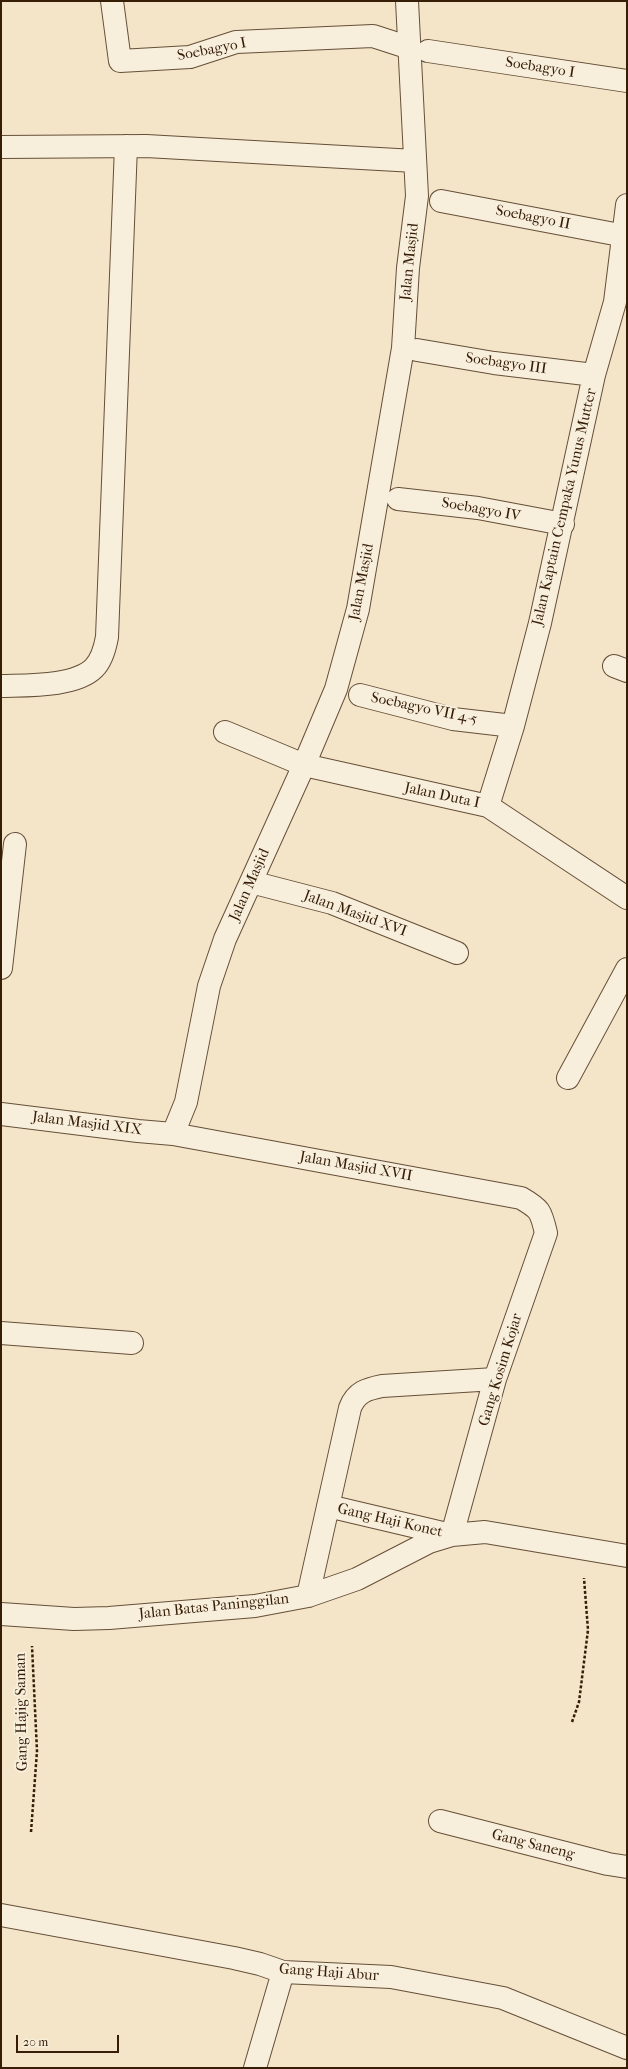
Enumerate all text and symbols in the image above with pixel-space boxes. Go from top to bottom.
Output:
street label: Soebagyo I [176,34,248,66]
street label: Soebagyo I [504,54,576,82]
street label: Soebagyo II [494,202,572,234]
street label: Jalan Masjid [397,222,423,302]
street label: Soebagyo III [464,349,548,379]
street label: Jalan Kaptain Cempaka Yunus Mutter [529,387,601,627]
street label: Soebagyo IV [440,494,522,526]
street label: Jalan Masjid [346,542,378,622]
street label: Soebagyo VII 4-5 [369,689,479,729]
street label: Jalan Duta I [403,779,481,813]
street label: Jalan Masjid [226,846,274,924]
street label: Jalan Masjid XVI [301,887,409,941]
street label: Jalan Masjid XIX [31,1108,143,1140]
street label: Jalan Masjid XVII [298,1148,414,1186]
street label: Gang Kosim Kojar [475,1312,527,1428]
street label: Gang Haji Konet [336,1500,444,1542]
street label: Jalan Batas Paninggilan [138,1590,290,1624]
street label: Gang Hajig Saman [12,1653,32,1771]
street label: Gang Saneng [490,1826,576,1864]
street label: Gang Haji Abur [278,1961,380,1985]
scale bar [18,2027,121,2053]
text: 20 m [23,2035,48,2049]

